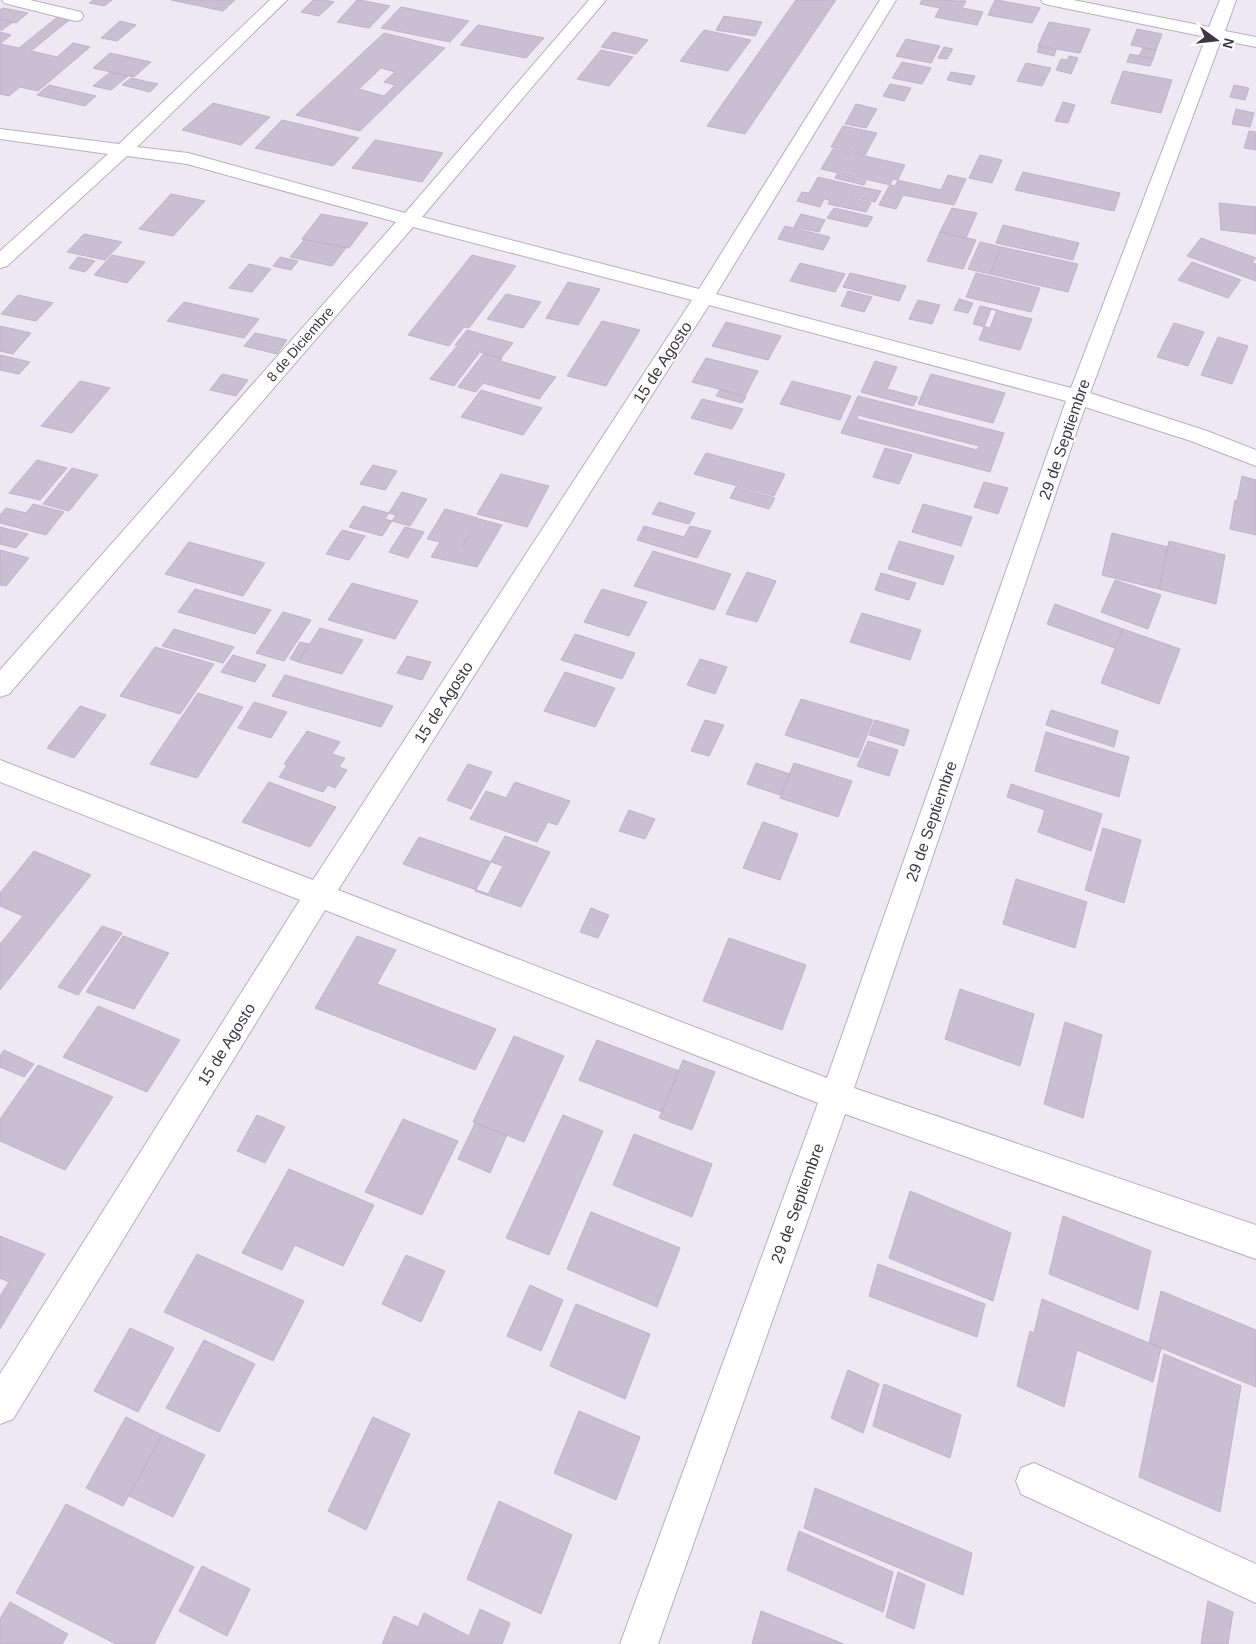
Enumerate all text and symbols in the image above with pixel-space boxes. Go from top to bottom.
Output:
north arrow [1191,15,1241,65]
text: N [1220,36,1238,50]
street label: 8 de Diciembre [263,303,337,385]
street label: 15 de Agosto [630,318,695,406]
street label: 29 de Septiembre [1036,377,1093,502]
street label: 15 de Agosto [411,658,476,746]
street label: 29 de Septiembre [903,759,960,884]
street label: 15 de Agosto [194,1000,258,1088]
street label: 29 de Septiembre [768,1141,827,1265]

